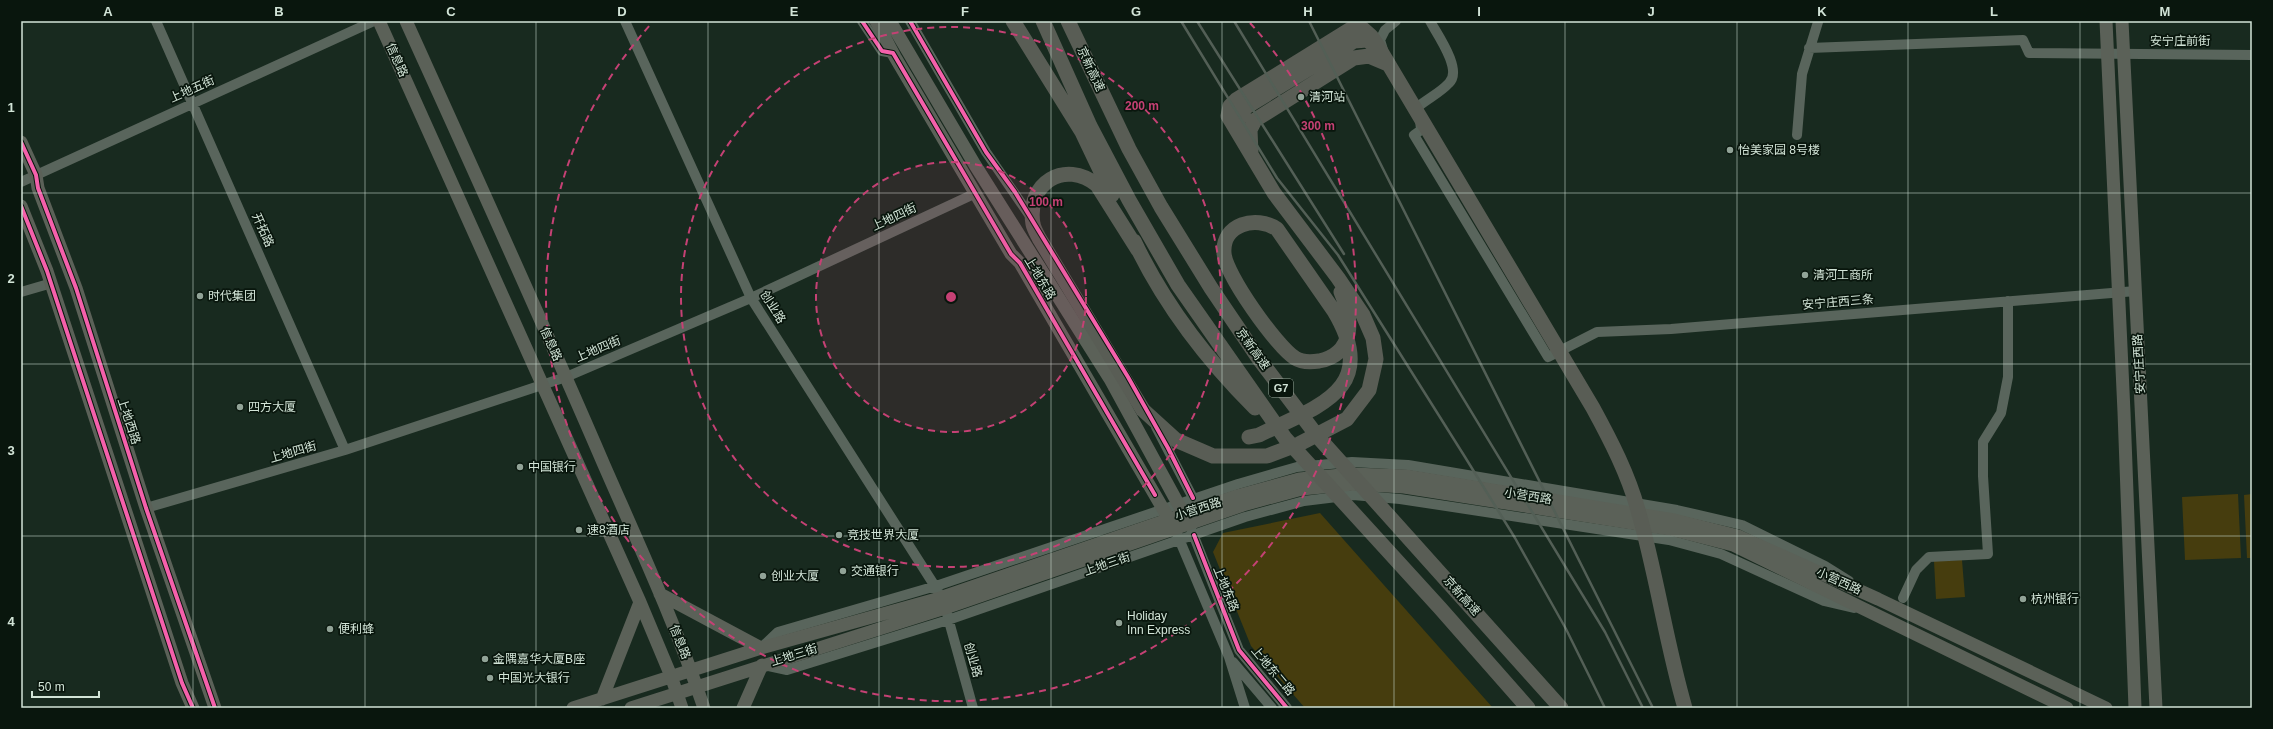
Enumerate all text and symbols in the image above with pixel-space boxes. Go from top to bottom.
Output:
text: A [103,4,113,19]
text: B [274,4,284,19]
text: C [446,4,456,19]
text: D [617,4,627,19]
text: E [790,4,799,19]
text: F [961,4,969,19]
text: G [1131,4,1141,19]
text: H [1303,4,1313,19]
text: I [1477,4,1481,19]
text: J [1647,4,1655,19]
text: K [1817,4,1827,19]
text: L [1990,4,1998,19]
text: M [2160,4,2170,19]
street label: 安宁庄前街 [2150,34,2210,48]
street label: 信息路 [383,41,411,79]
street label: 京新高速 [1075,44,1107,94]
street label: 上地五街 [167,73,217,105]
place label: 清河站 [1309,90,1345,104]
marker: 清河站 [1296,92,1306,102]
text: 200 m [1125,99,1159,113]
text: 1 [7,100,15,115]
text: 300 m [1301,119,1335,133]
place label: 怡美家园 8号楼 [1738,143,1820,157]
marker: 怡美家园 8号楼 [1725,145,1735,155]
text: 100 m [1029,195,1063,209]
street label: 上地四街 [869,201,919,233]
street label: 开拓路 [249,211,277,249]
street label: 上地东路 [1022,254,1058,302]
place label: 清河工商所 [1813,268,1873,282]
marker: 清河工商所 [1800,270,1810,280]
text: 2 [7,271,15,286]
street label: 创业路 [758,288,788,326]
place label: 时代集团 [208,289,256,303]
centre of rings [944,290,958,304]
marker: 时代集团 [195,291,205,301]
street label: 安宁庄西三条 [1802,292,1874,312]
street label: 信息路 [537,325,565,363]
street label: 京新高速 [1233,325,1273,373]
street label: 上地四街 [573,333,623,365]
street label: 安宁庄西路 [2130,334,2148,394]
road number: G7 [1269,379,1293,397]
street label: 上地西路 [115,396,143,446]
place label: 四方大厦 [248,400,296,414]
marker: 四方大厦 [235,402,245,412]
street label: 上地四街 [268,439,318,465]
text: 3 [7,443,15,458]
place label: 中国银行 [528,460,576,474]
marker: 中国银行 [515,462,525,472]
street label: 小营西路 [1503,485,1553,507]
street label: 小营西路 [1173,495,1223,523]
place label: 速8酒店 [587,523,630,537]
marker: 速8酒店 [574,525,584,535]
place label: 竞技世界大厦 [847,528,919,542]
marker: 竞技世界大厦 [834,530,844,540]
street label: 上地三街 [1082,550,1132,578]
place label: 交通银行 [851,564,899,578]
street label: 上地东路 [1211,564,1241,614]
street label: 小营西路 [1814,565,1864,597]
marker: 交通银行 [838,566,848,576]
place label: 创业大厦 [771,569,819,583]
marker: 创业大厦 [758,571,768,581]
street label: 京新高速 [1441,573,1483,619]
place label: 杭州银行 [2031,592,2079,606]
marker: 杭州银行 [2018,594,2028,604]
place label: Holiday Inn Express [1127,609,1190,637]
text: 4 [7,614,15,629]
marker: Holiday Inn Express [1114,618,1124,628]
place label: 便利蜂 [338,622,374,636]
street label: 信息路 [667,623,693,661]
marker: 便利蜂 [325,624,335,634]
street label: 上地三街 [769,641,819,669]
street label: 创业路 [961,641,985,679]
street label: 上地东二路 [1248,644,1298,698]
place label: 金隅嘉华大厦B座 [493,652,585,666]
marker: 金隅嘉华大厦B座 [480,654,490,664]
place label: 中国光大银行 [498,671,570,685]
scale bar [32,673,99,699]
marker: 中国光大银行 [485,673,495,683]
text: 50 m [38,680,65,694]

